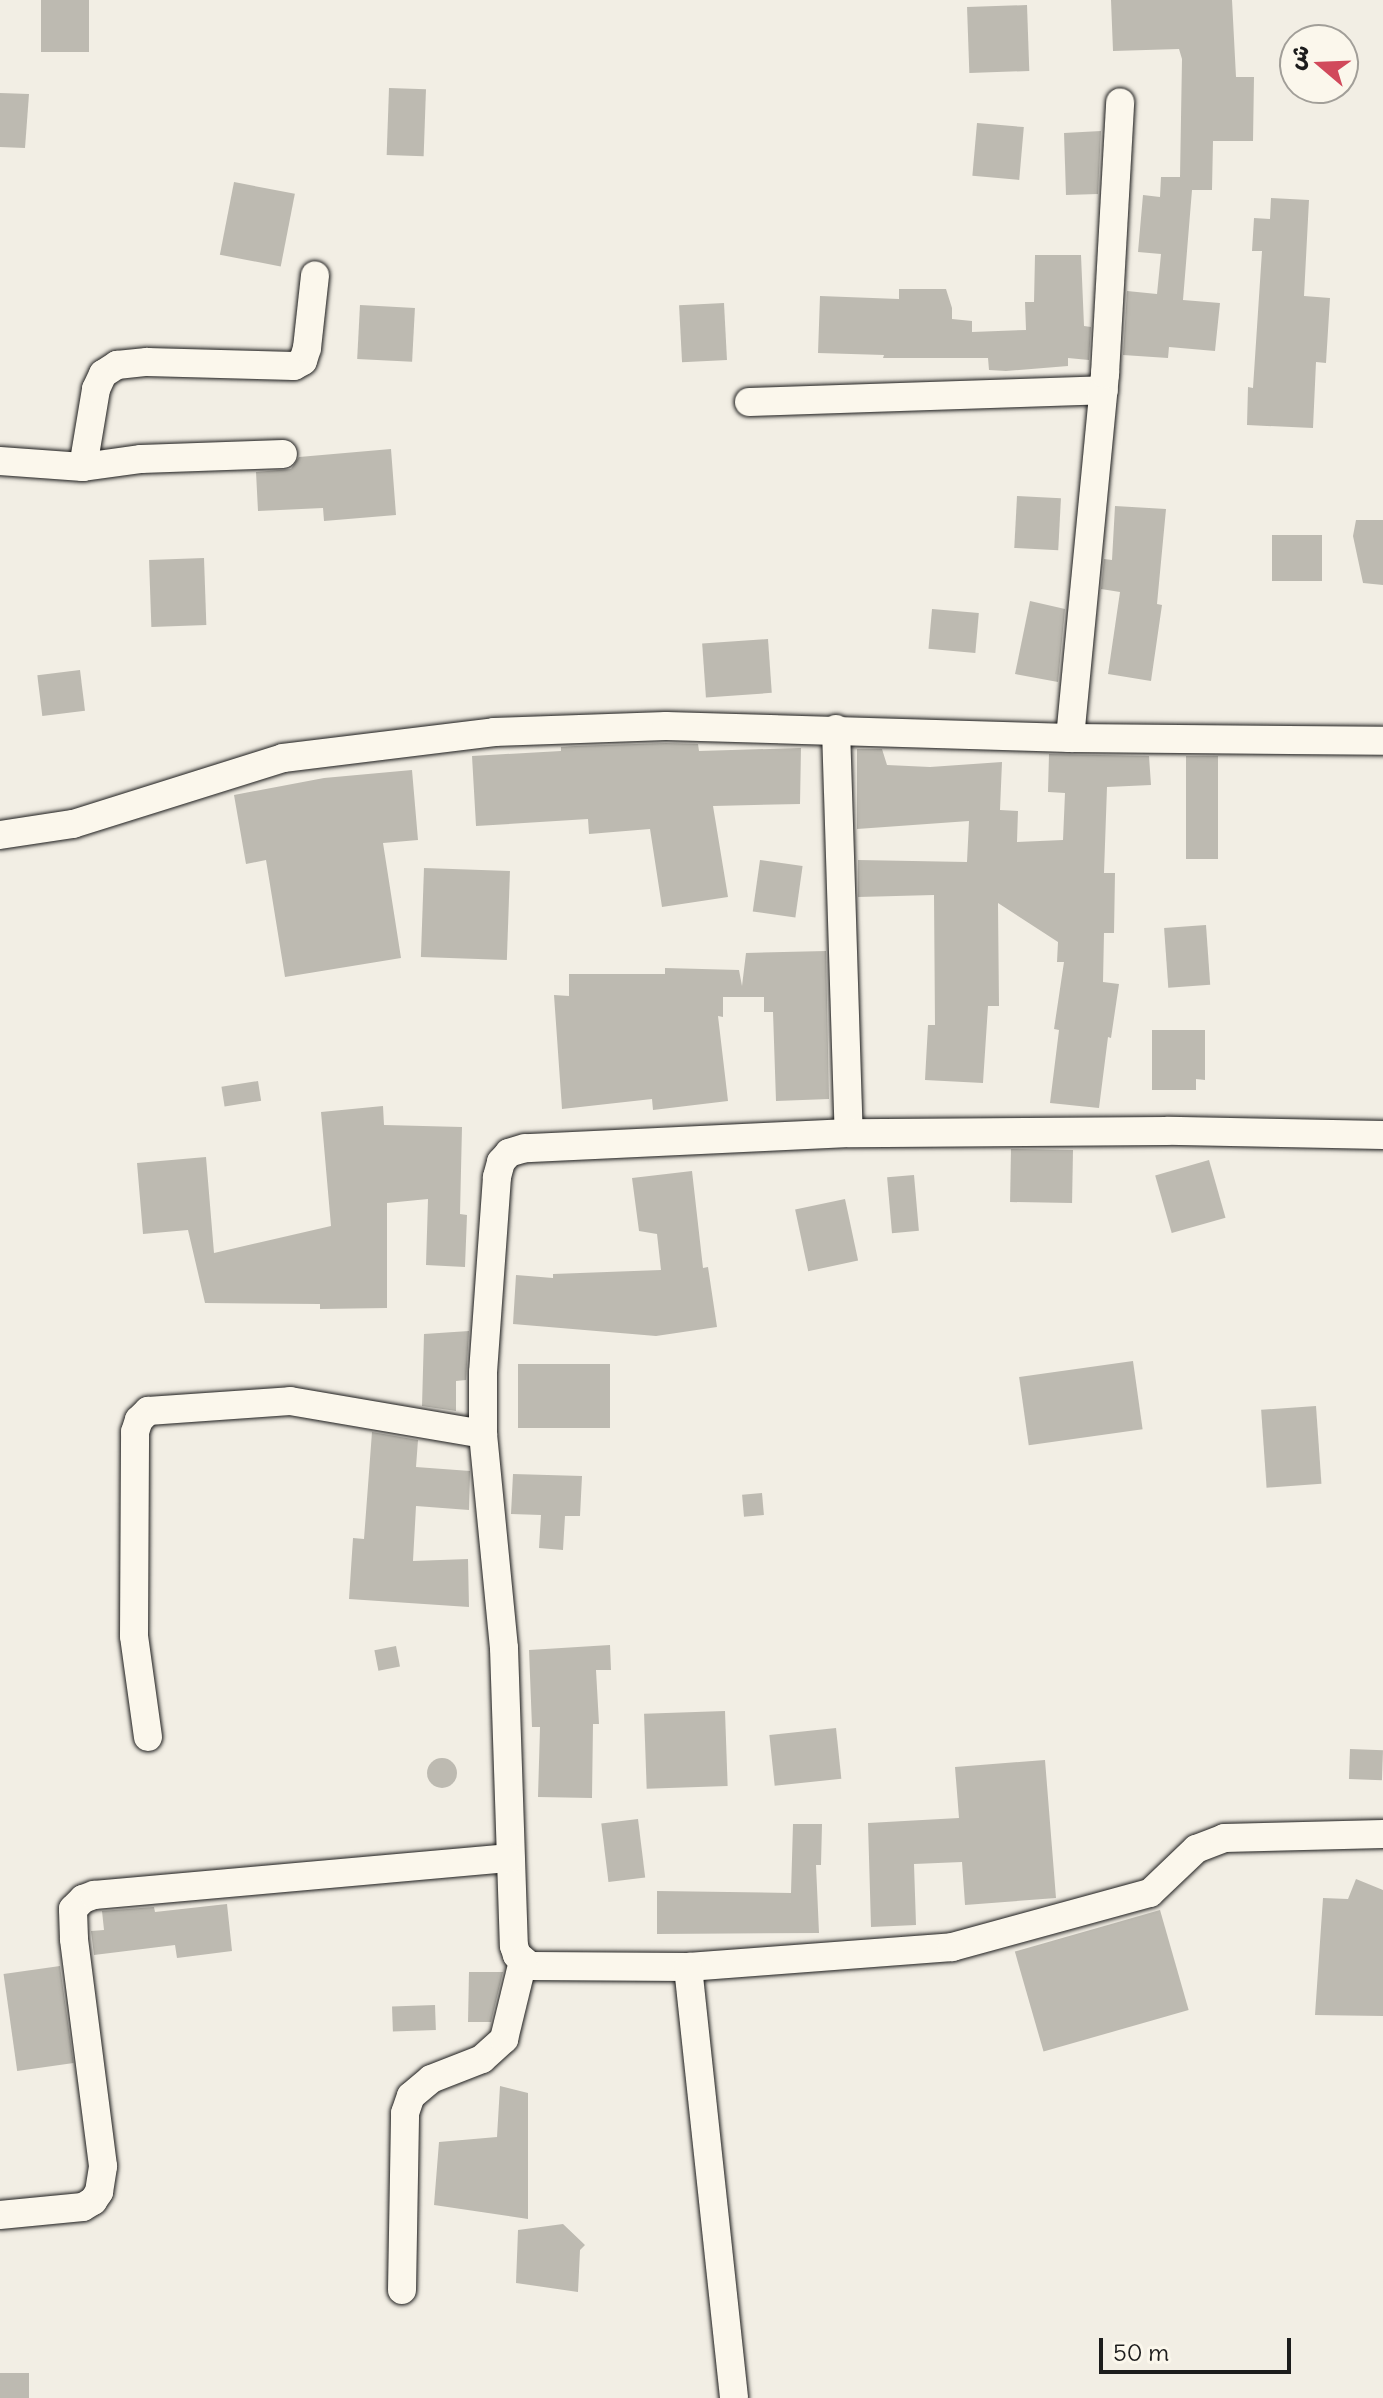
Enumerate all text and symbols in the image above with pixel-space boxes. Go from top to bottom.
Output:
north arrow [1279,24,1359,104]
text: ش [1281,41,1315,73]
scale bar [1103,2322,1295,2372]
text: 50 m [1113,2337,1169,2367]

